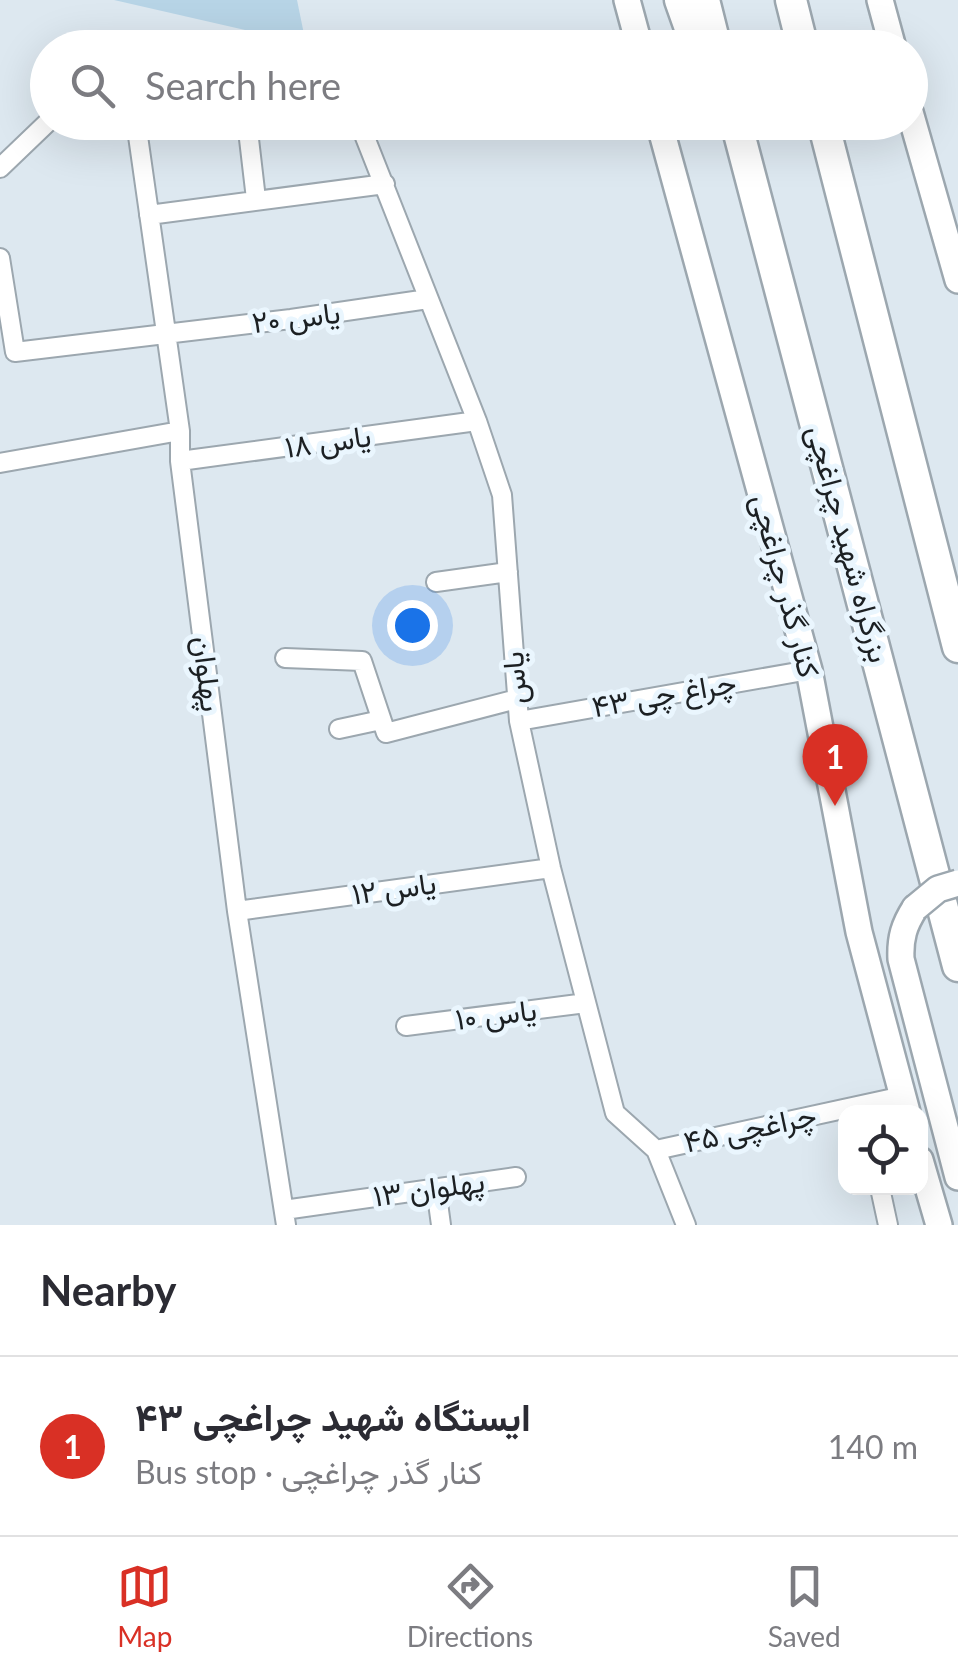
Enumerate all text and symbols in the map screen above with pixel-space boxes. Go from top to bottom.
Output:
search box [30,30,928,140]
icon: search [65,58,120,113]
text: Search here [145,62,341,108]
street label: یاس ۲۰ [250,293,342,341]
street label: یاس ۱۸ [282,416,373,466]
street label: بزرگراه شهید چراغچی [797,421,899,667]
street label: کنار گذر چراغچی [741,490,829,682]
your location [387,600,438,651]
street label: پهلوان [183,634,231,714]
street label: یاس [493,650,535,706]
street label: چراغ چی ۴۳ [589,663,739,727]
pin: 1 [802,724,868,806]
street label: یاس ۱۲ [349,863,438,913]
street label: یاس ۱۰ [453,990,539,1038]
street label: چراغچی ۴۵ [680,1095,820,1163]
map controls [838,1105,928,1195]
button: locate [838,1105,928,1195]
street label: پهلوان ۱۳ [371,1161,487,1217]
text: Nearby [40,1265,177,1315]
text: ایستگاه شهید چراغچی ۴۳ [135,1393,531,1439]
text: 1 [63,1427,82,1466]
text: 140 m [828,1427,918,1466]
text: Bus stop · کنار گذر چراغچی [135,1452,482,1491]
tab: Map [117,1559,172,1653]
tab: Directions [407,1559,533,1653]
tab: Saved [768,1559,841,1653]

